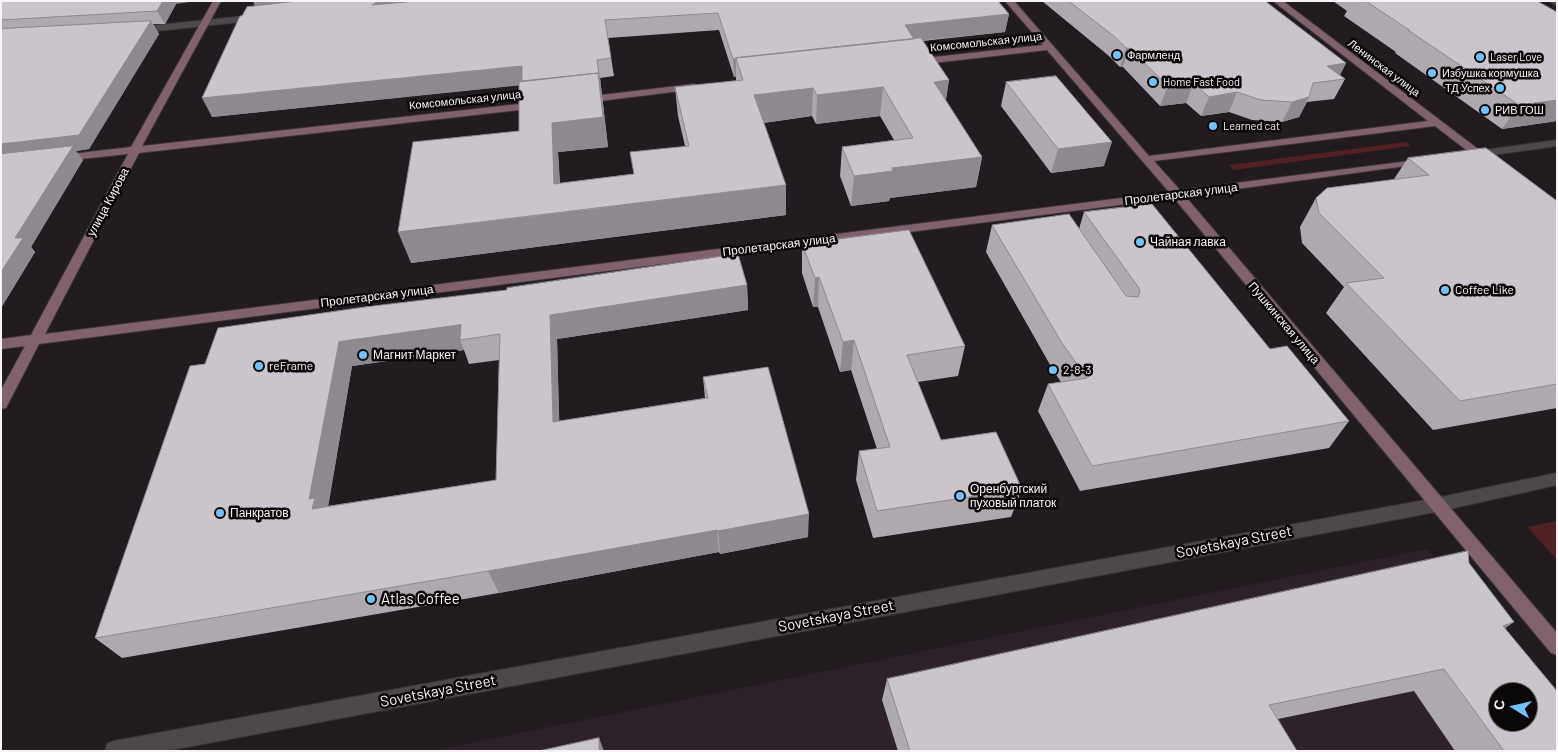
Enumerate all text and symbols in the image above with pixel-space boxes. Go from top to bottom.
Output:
street label: Комсомольская улица [929,30,1043,54]
street label: Ленинская улица [1345,37,1423,99]
place label: Фармленд [1127,48,1180,62]
marker: Фармленд [1111,49,1123,61]
place label: Laser Love [1490,50,1542,64]
marker: Laser Love [1474,51,1486,63]
place label: Избушка кормушка [1442,66,1539,80]
marker: Избушка кормушка [1426,67,1438,79]
place label: Home Fast Food [1163,75,1240,89]
marker: Home Fast Food [1147,76,1159,88]
place label: ТД Успех [1445,81,1490,95]
marker: ТД Успех [1494,82,1506,94]
street label: Комсомольская улица [408,88,522,112]
place label: РИВ ГОШ [1495,103,1544,117]
marker: РИВ ГОШ [1479,104,1491,116]
place label: Learned cat [1223,119,1280,133]
marker: Learned cat [1207,120,1219,132]
street label: улица Кирова [84,165,132,239]
street label: Пролетарская улица [1124,180,1238,208]
street label: Пролетарская улица [722,231,836,259]
place label: Чайная лавка [1150,235,1226,249]
marker: Чайная лавка [1134,236,1146,248]
street label: Пушкинская улица [1245,279,1323,367]
street label: Пролетарская улица [320,282,434,310]
place label: Coffee Like [1455,283,1514,297]
marker: Coffee Like [1439,284,1451,296]
place label: Магнит Маркет [373,348,456,362]
marker: Магнит Маркет [357,349,369,361]
place label: reFrame [269,359,313,373]
marker: reFrame [253,360,265,372]
place label: 2-8-3 [1063,363,1091,377]
marker: 2-8-3 [1047,364,1059,376]
place label: Оренбургский пуховый платок [970,482,1056,510]
marker: Оренбургский пуховый платок [954,490,966,502]
place label: Панкратов [230,506,289,520]
marker: Панкратов [214,507,226,519]
street label: Sovetskaya Street [1175,522,1293,562]
place label: Atlas Coffee [381,590,460,608]
marker: Atlas Coffee [365,593,377,605]
street label: Sovetskaya Street [777,596,895,636]
street label: Sovetskaya Street [379,671,497,711]
north arrow [1488,682,1538,732]
text: С [1489,698,1508,711]

